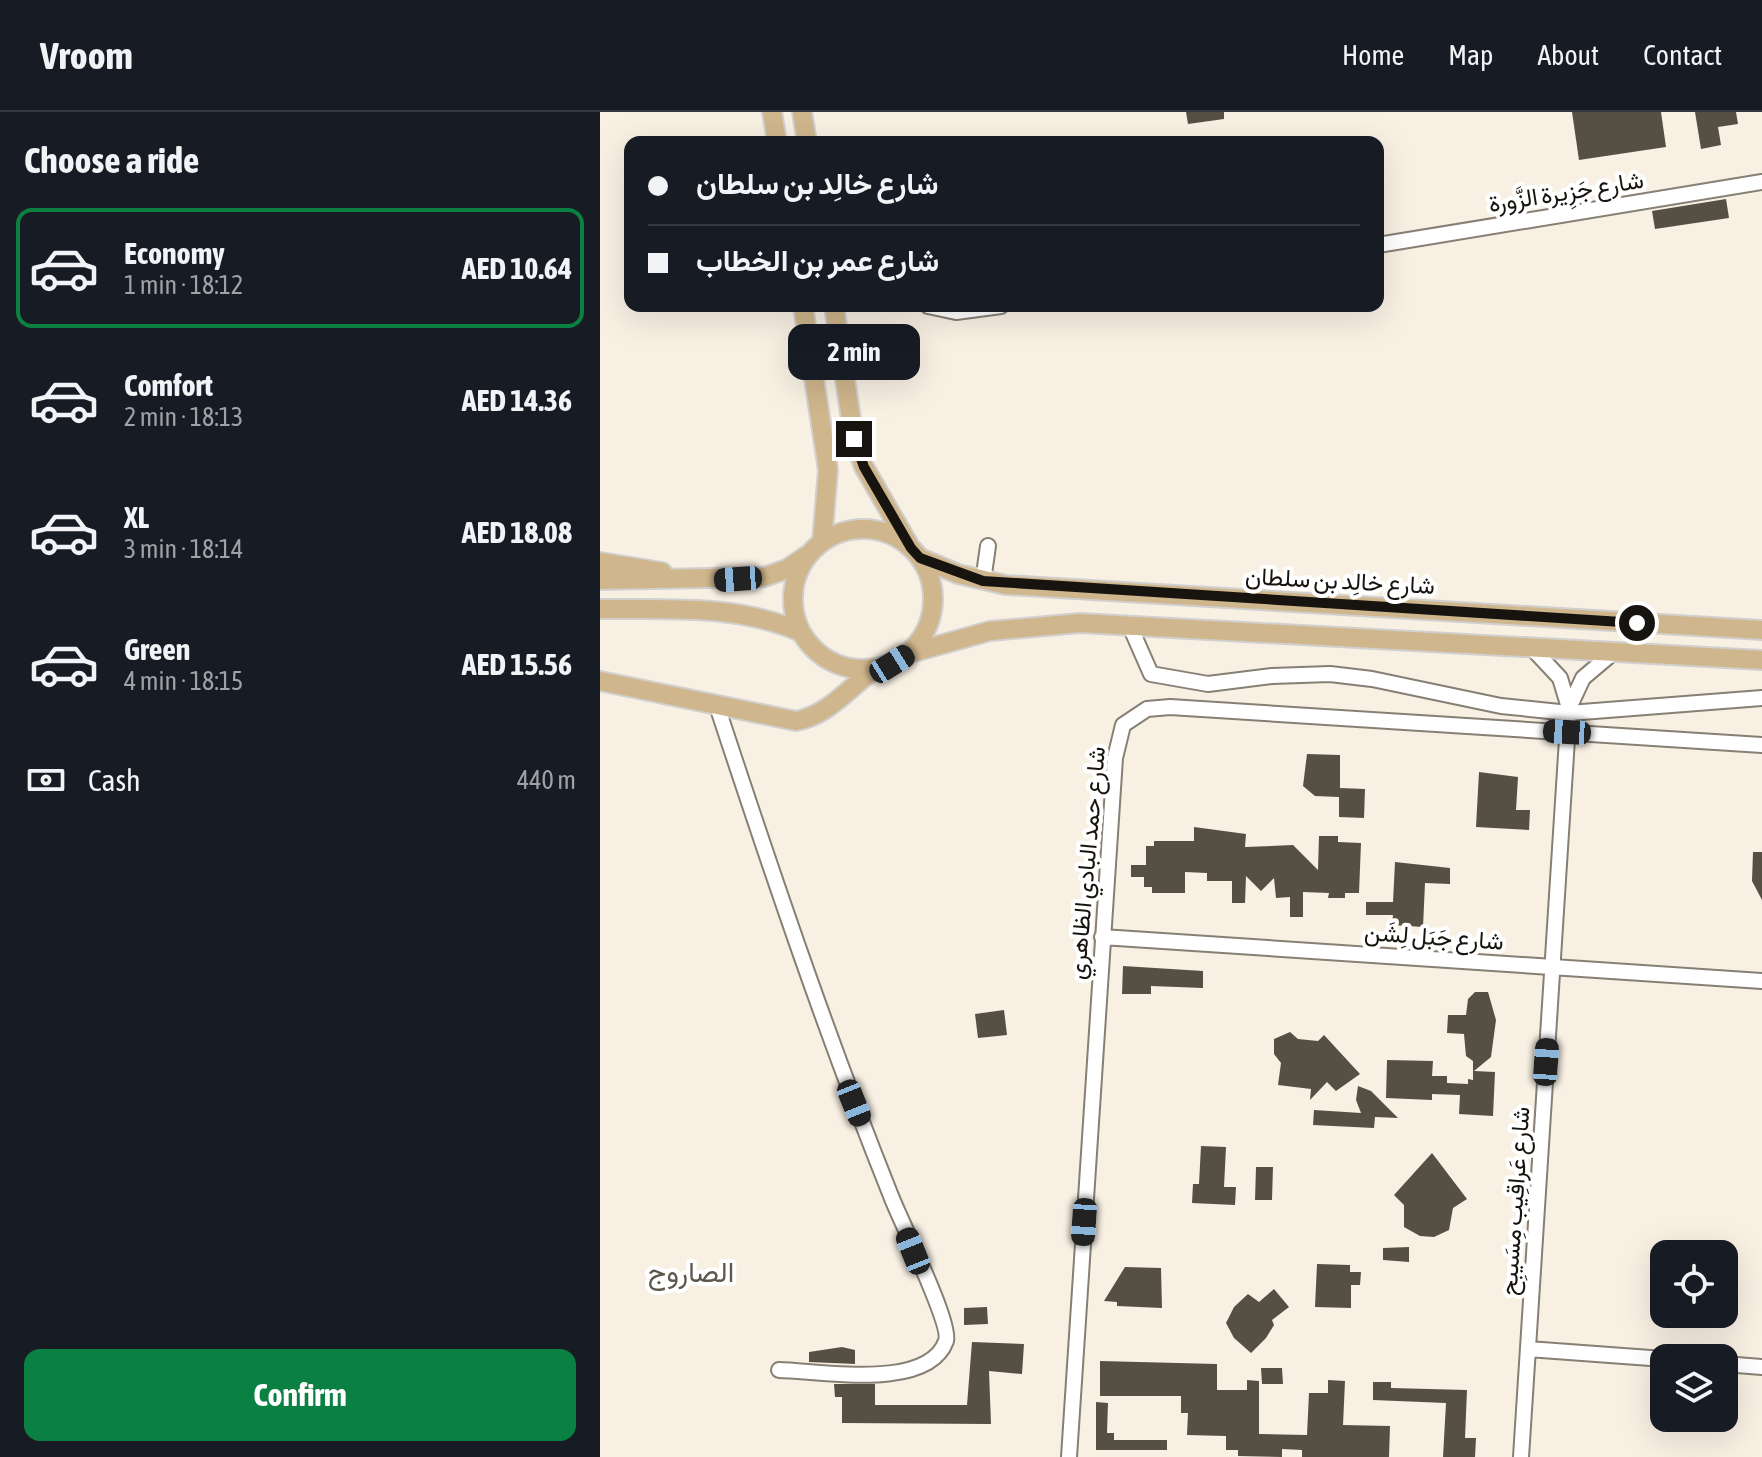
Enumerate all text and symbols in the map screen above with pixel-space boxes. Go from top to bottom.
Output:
text: Vroom [40,34,133,77]
text: Home [1342,39,1404,71]
text: Map [1448,39,1493,71]
text: About [1537,39,1599,71]
text: Contact [1643,39,1722,71]
text: Choose a ride [24,139,199,181]
text: شارع خالِد بن سلطان [696,166,938,200]
street label: شارع جَزِيرة الزَّورة [1486,166,1646,222]
icon: car [28,232,100,304]
text: Economy [124,236,225,270]
text: شارع عمر بن الخطاب [696,243,939,277]
text: AED 10.64 [462,251,572,285]
text: 1 min · 18:12 [124,270,243,300]
callout: 2 min [788,323,920,379]
text: 2 min [827,337,881,367]
icon: car [28,364,100,436]
text: Comfort [124,368,213,402]
text: AED 14.36 [462,383,572,417]
text: 2 min · 18:13 [124,402,243,432]
route end [836,421,872,457]
icon: car [28,496,100,568]
text: XL [124,500,149,534]
text: AED 18.08 [462,515,572,549]
text: 3 min · 18:14 [124,534,243,564]
street label: شارع خالِد بن سلطان [1244,562,1436,602]
car [713,565,763,593]
route start [1619,605,1655,641]
icon: car [28,628,100,700]
text: Green [124,632,190,666]
car [865,641,919,687]
text: AED 15.56 [462,647,572,681]
text: 4 min · 18:15 [124,666,243,696]
car [1542,719,1592,745]
street label: شارع حمد البادي الظاهري [1063,745,1116,981]
icon: cash [24,758,68,802]
text: Cash [88,763,141,797]
text: 440 m [517,765,576,795]
street label: شارع جَبَل لِشَن [1363,918,1505,958]
car [1532,1037,1560,1087]
car [834,1076,874,1130]
street label: شارع عَراقِيب مِسَيبِح [1494,1106,1539,1297]
car [1070,1197,1098,1247]
car [893,1224,933,1278]
map controls [1650,1240,1738,1432]
button: locate [1650,1240,1738,1328]
district label: الصاروج [648,1256,734,1291]
button: layers [1650,1344,1738,1432]
button: Confirm [24,1349,576,1441]

